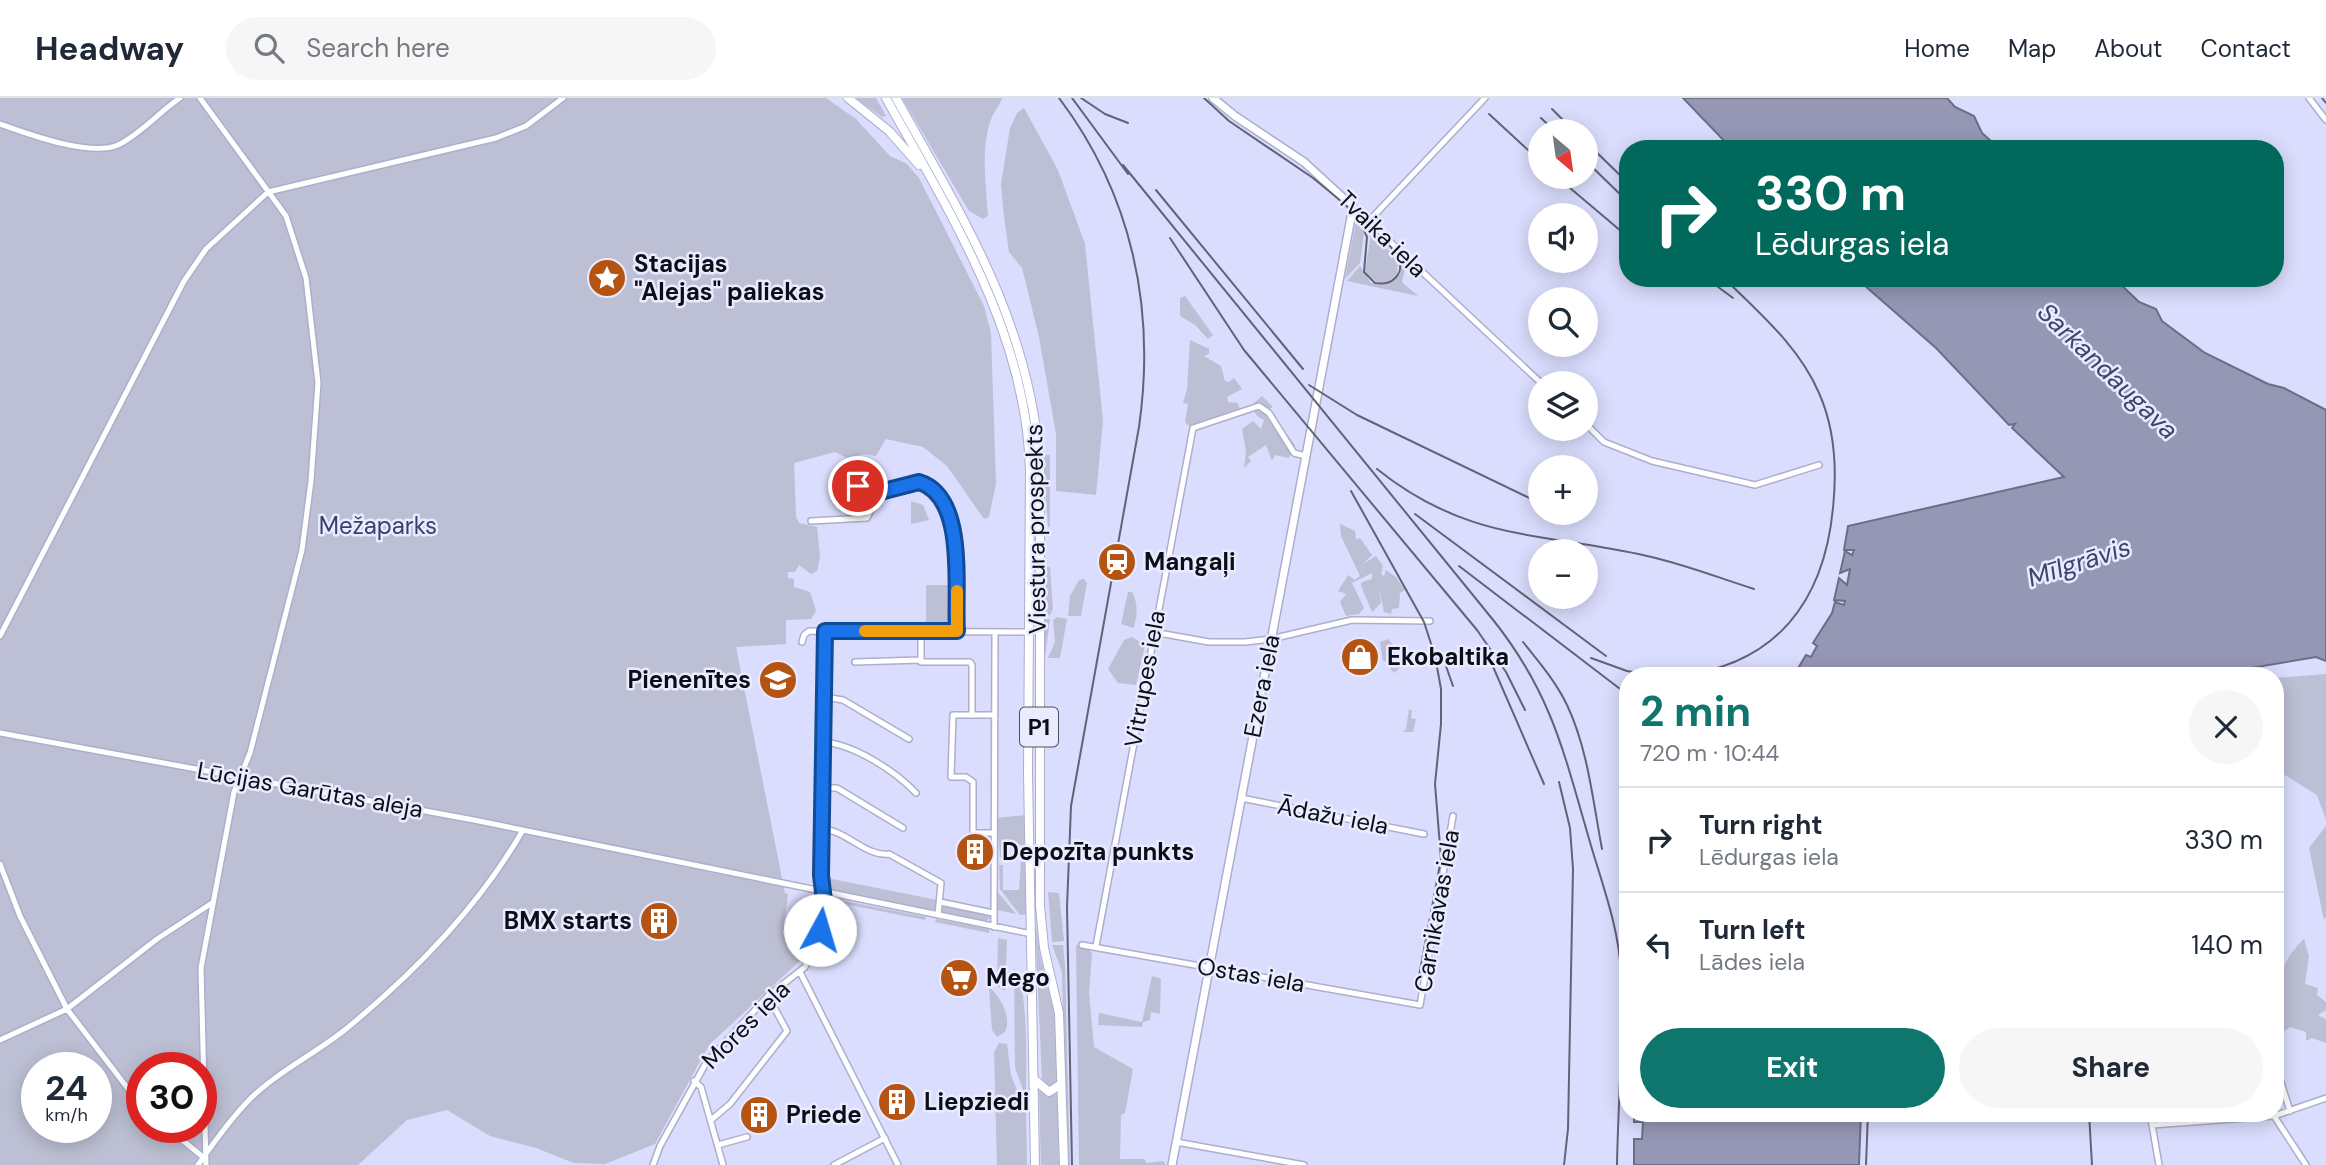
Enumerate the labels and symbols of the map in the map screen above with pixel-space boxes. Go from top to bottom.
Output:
north arrow [1528,119,1598,189]
street label: Tvaika iela [1331,184,1433,284]
place label: Stacijas "Alejas" paliekas [634,248,824,307]
place icon: Stacijas "Alejas" paliekas [586,257,628,299]
water label: Sarkandaugava [2030,295,2186,447]
street label: Viestura prospekts [1018,424,1053,634]
pin [828,456,888,516]
park label: Mežaparks [319,510,437,541]
water label: Mīlgrāvis [2023,529,2135,595]
station icon: Mangaļi [1096,541,1138,583]
place label: Mangaļi [1144,546,1236,578]
street label: Vitrupes iela [1117,608,1172,750]
street label: Ezera iela [1236,632,1287,740]
shop icon: Ekobaltika [1339,636,1381,678]
place label: Ekobaltika [1387,641,1509,672]
school or university icon: Pienenītes [757,659,799,701]
place label: Pienenītes [627,664,751,695]
road number: P1 [1020,708,1058,747]
street label: Lūcijas Garūtas aleja [195,754,426,825]
street label: Ādažu iela [1275,790,1391,841]
street label: Carnikavas iela [1407,827,1466,995]
building icon: Depozīta punkts [954,831,996,873]
place label: Depozīta punkts [1002,836,1194,867]
position arrow [783,893,857,967]
building icon: BMX starts [638,900,680,942]
place label: BMX starts [504,905,632,936]
street label: Ostas iela [1195,950,1307,999]
supermarket icon: Mego [938,957,980,999]
place label: Mego [986,962,1050,993]
street label: Mores iela [695,974,796,1075]
speed limit sign: 30 [126,1052,217,1143]
building icon: Liepziedi [876,1081,918,1123]
place label: Liepziedi [924,1086,1029,1117]
building icon: Priede [738,1094,780,1136]
place label: Priede [786,1099,862,1130]

